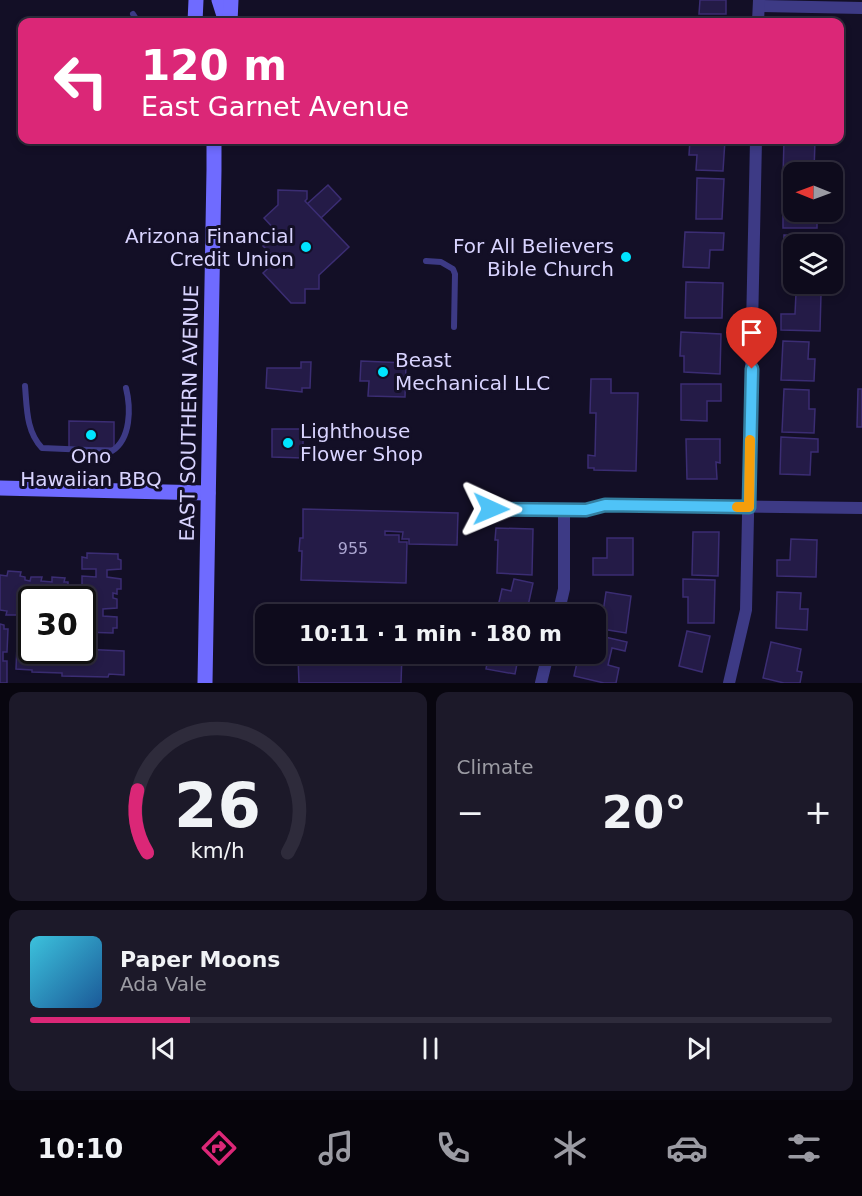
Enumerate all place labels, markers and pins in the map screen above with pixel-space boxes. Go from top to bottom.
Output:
place label: Arizona Financial Credit Union [125,224,294,271]
place label: For All Believers Bible Church [453,234,614,281]
marker: Arizona Financial Credit Union [299,240,313,254]
marker: For All Believers Bible Church [619,250,633,264]
pin [726,307,777,369]
place label: Beast Mechanical LLC [395,348,550,395]
marker: Beast Mechanical LLC [376,365,390,379]
place label: Lighthouse Flower Shop [300,419,423,466]
marker: Ono Hawaiian BBQ [84,428,98,442]
marker: Lighthouse Flower Shop [281,436,295,450]
place label: Ono Hawaiian BBQ [20,444,162,491]

